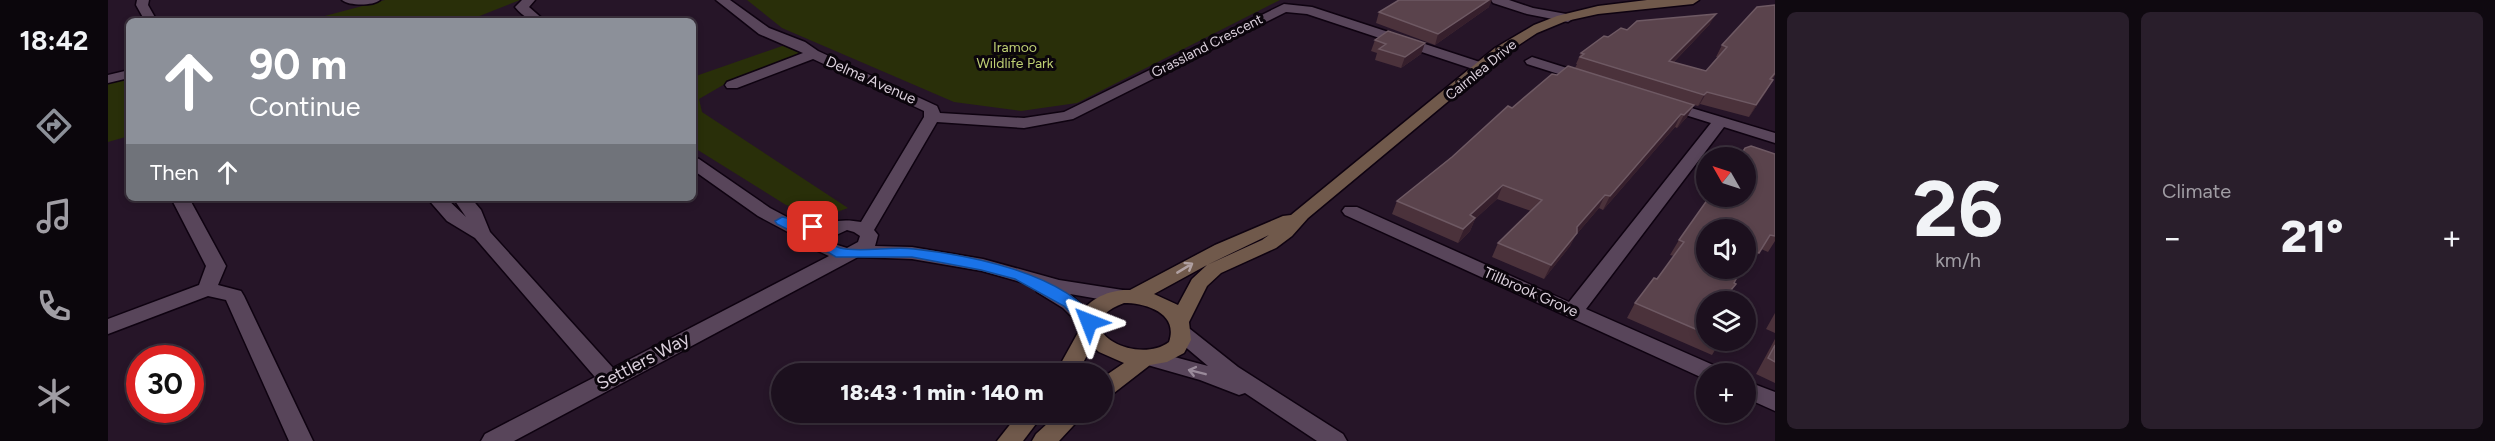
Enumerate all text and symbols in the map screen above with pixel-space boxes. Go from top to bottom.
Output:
street label: Grassland Crescent [1149,11,1265,81]
text: 18:42 [20,24,88,57]
street label: Cairnlea Drive [1442,36,1520,104]
text: 90 m [249,39,347,90]
park label: Iramoo Wildlife Park [976,39,1054,72]
icon: ahead [150,42,228,120]
street label: Delma Avenue [823,52,919,108]
text: Continue [249,90,361,123]
icon: directions [33,105,75,147]
north arrow [1696,147,1756,207]
map controls [1696,147,1756,423]
icon: ahead [211,156,244,189]
text: Then [150,159,199,186]
text: 26 [1913,162,2003,256]
text: Climate [2162,179,2231,203]
icon: music [33,195,75,237]
pin [787,201,838,252]
text: 21° [2281,209,2343,263]
icon: arrive [796,210,829,243]
text: − [2162,218,2183,257]
text: + [2441,218,2462,257]
button: sound [1696,219,1756,279]
text: km/h [1935,248,1981,272]
one-way arrow [1176,262,1193,274]
street label: Tillbrook Grove [1481,263,1581,321]
icon: phone [33,285,75,327]
position arrow [1057,290,1121,354]
button: layers [1696,291,1756,351]
street label: Settlers Way [593,327,694,395]
speed limit sign: 30 [126,345,204,423]
button: + [1696,363,1756,423]
one-way arrow [1188,365,1207,377]
icon: climate [33,375,75,417]
text: 18:43 · 1 min · 140 m [840,379,1044,406]

